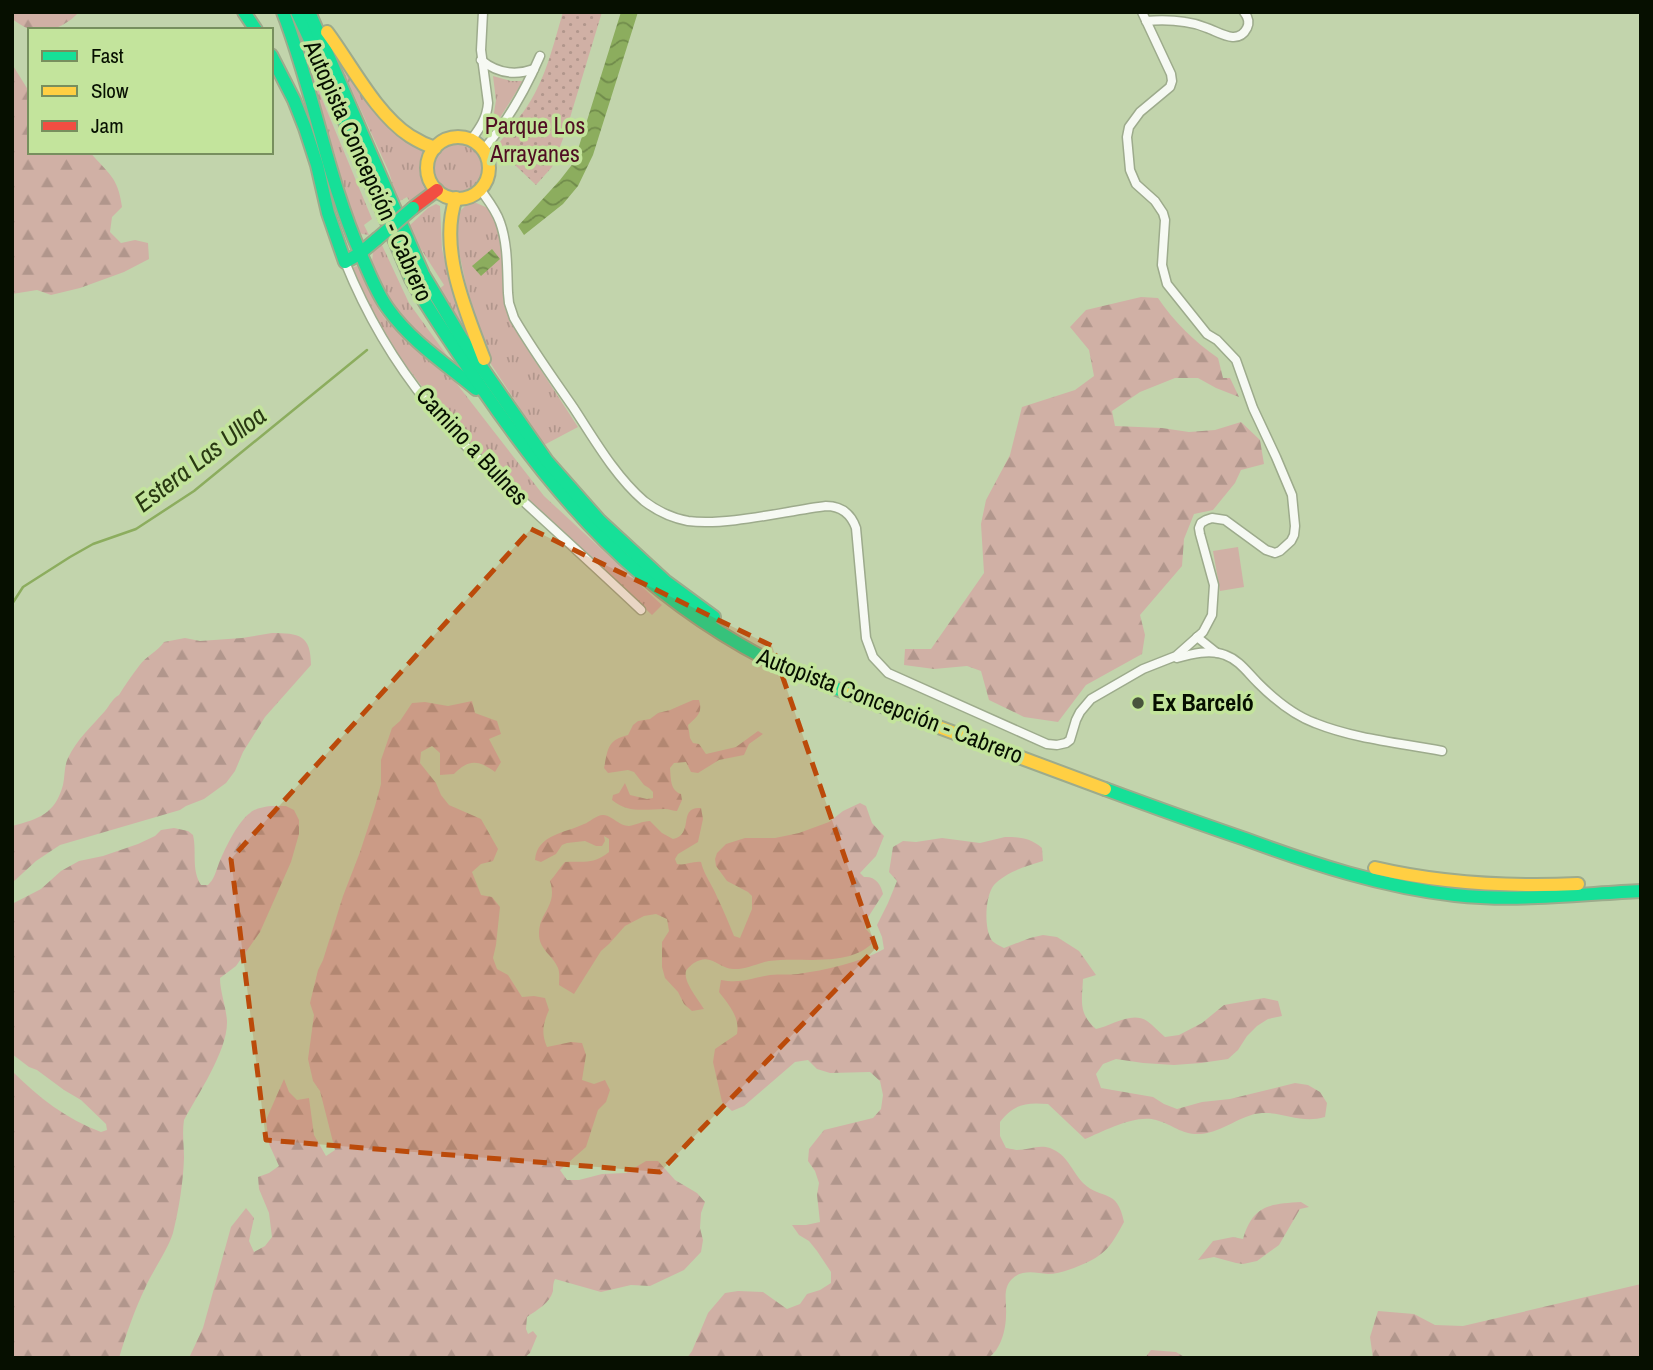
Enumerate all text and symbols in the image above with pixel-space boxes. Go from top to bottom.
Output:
legend [28,28,273,154]
street label: Autopista Concepción - Cabrero [296,34,441,306]
text: Fast [91,41,124,70]
text: Slow [91,76,129,105]
park label: Parque Los Arrayanes [485,109,585,169]
text: Jam [91,111,124,140]
street label: Camino a Bulnes [410,379,536,511]
water label: Estera Las Ulloa [127,397,273,520]
street label: Autopista Concepción - Cabrero [752,639,1028,771]
place label: Ex Barceló [1152,686,1254,718]
marker: Ex Barceló [1130,695,1146,711]

